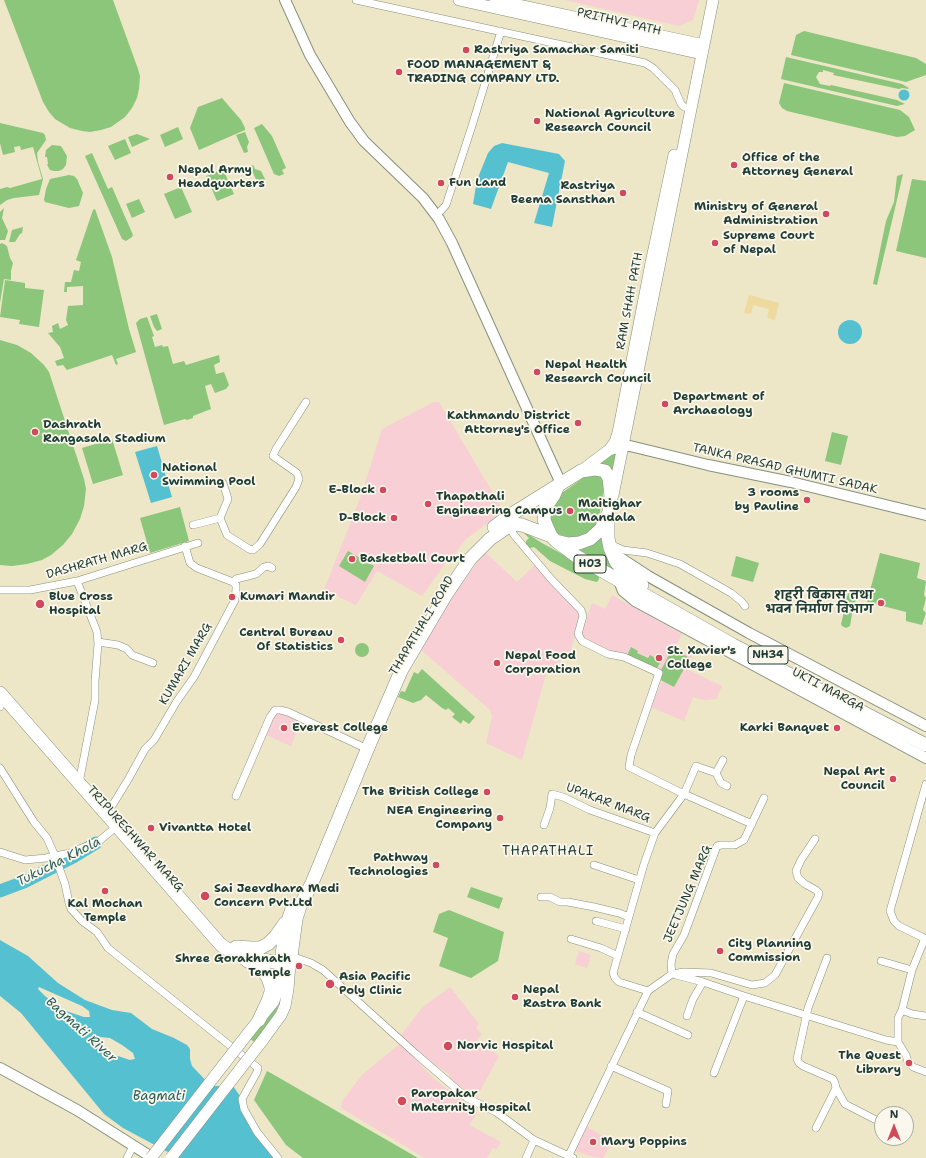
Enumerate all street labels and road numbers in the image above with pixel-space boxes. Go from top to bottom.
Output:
street label: PRITHVI PATH [575,5,663,39]
street label: RAM SHAH PATH [613,251,647,351]
street label: TANKA PRASAD GHUMTI SADAK [691,441,879,497]
street label: DASHRATH MARG [45,540,149,582]
road number: H03 [574,555,606,573]
street label: THAPATHALI ROAD [387,574,457,678]
street label: KUMARI MARG [157,620,215,708]
road number: NH34 [748,646,788,664]
street label: UKTI MARGA [789,665,867,715]
street label: UPAKAR MARG [564,780,652,826]
street label: TRIPURESHWAR MARG [84,783,186,895]
street label: JEETJUNG MARG [661,843,715,945]

